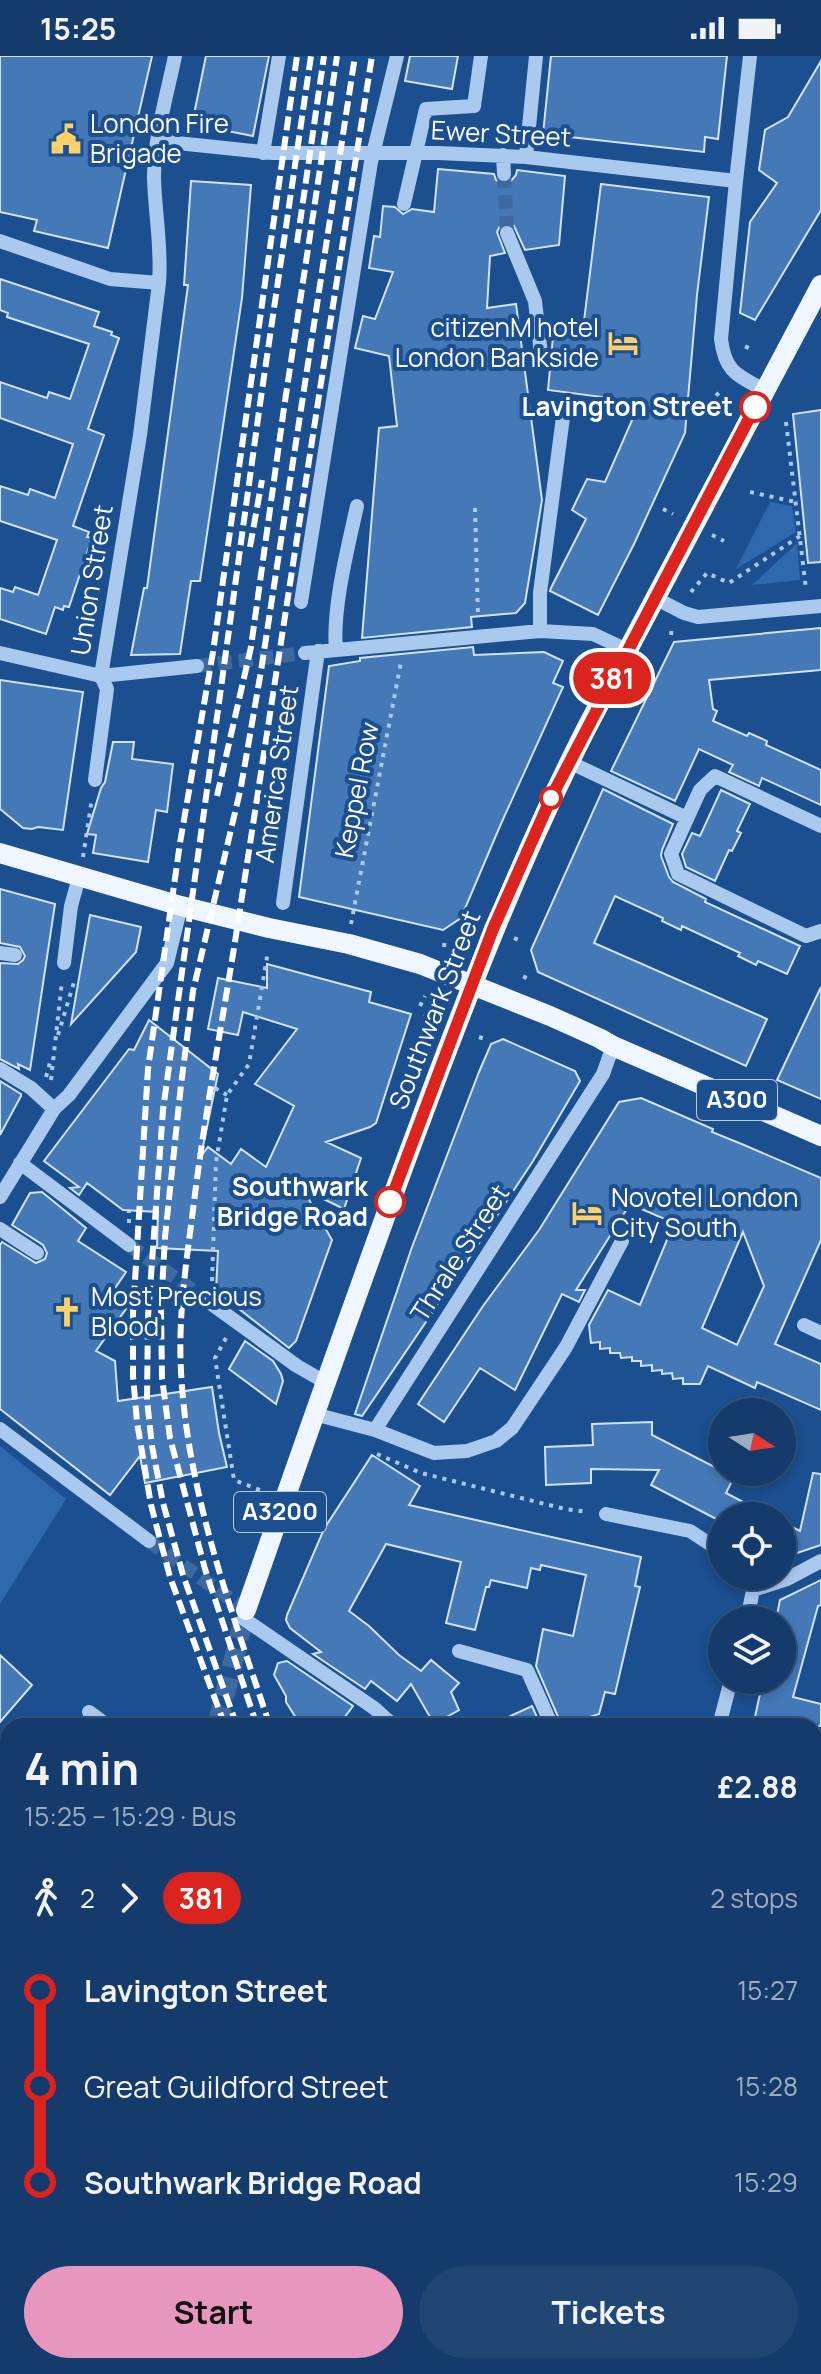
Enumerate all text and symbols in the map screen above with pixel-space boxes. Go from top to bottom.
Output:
text: 15:25 [40,8,116,49]
place label: London Fire Brigade [90,105,229,171]
street label: Ewer Street [430,111,572,155]
public building icon: London Fire Brigade [49,122,83,156]
place label: citizenM hotel London Bankside [395,309,599,375]
hotel icon: citizenM hotel London Bankside [606,326,640,360]
place label: Lavington Street [522,388,733,424]
marker: Lavington Street [740,392,770,422]
street label: Union Street [61,502,121,658]
line badge: 381 [566,652,658,704]
text: 381 [589,659,635,697]
street label: America Street [246,683,306,865]
street label: Keppel Row [325,719,387,861]
unlabelled marker [540,787,562,809]
street label: Southwark Street [380,905,489,1114]
road number: A300 [697,1080,777,1120]
place label: Southwark Bridge Road [217,1168,369,1234]
street label: Thrale Street [401,1177,517,1328]
place label: Novotel London City South [611,1179,798,1245]
marker: Southwark Bridge Road [375,1187,405,1217]
hotel icon: Novotel London City South [570,1196,604,1230]
place label: Most Precious Blood [91,1278,262,1344]
church icon: Most Precious Blood [50,1295,84,1329]
north arrow [708,1398,796,1486]
map controls [708,1398,796,1694]
road number: A3200 [234,1492,326,1532]
button: locate [708,1502,796,1590]
button: layers [708,1606,796,1694]
text: 4 min [24,1738,139,1798]
text: £2.88 [717,1766,798,1807]
text: 15:25 – 15:29 · Bus [24,1798,236,1834]
icon: walk [24,1876,68,1920]
icon: forward [107,1876,151,1920]
text: 381 [179,1879,225,1917]
text: 2 [80,1880,95,1916]
text: 2 stops [710,1880,798,1916]
text: Lavington Street [84,1970,328,2011]
text: 15:27 [737,1972,798,2008]
text: Great Guildford Street [84,2066,389,2107]
text: 15:28 [735,2068,798,2104]
text: Southwark Bridge Road [84,2162,422,2203]
text: 15:29 [734,2164,798,2200]
button: Start [24,2266,403,2358]
button: Tickets [419,2266,798,2358]

